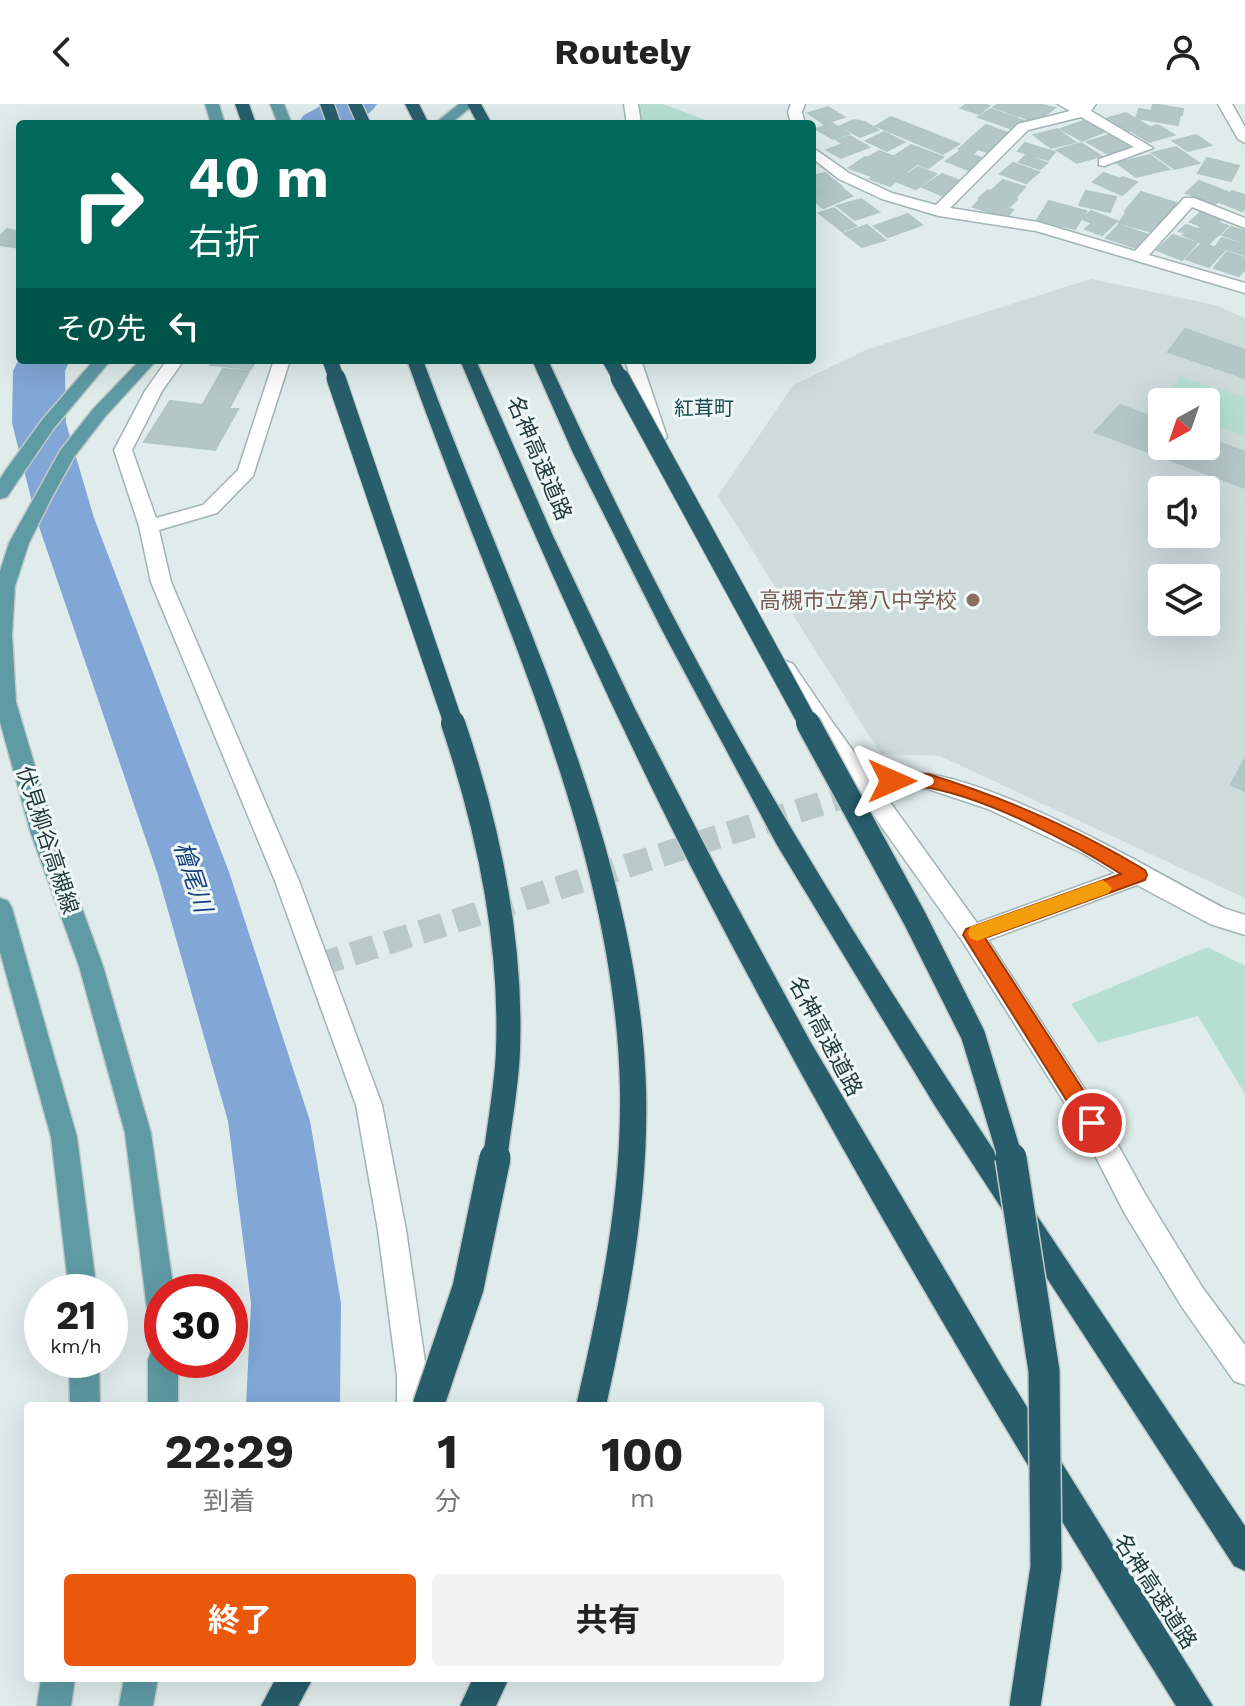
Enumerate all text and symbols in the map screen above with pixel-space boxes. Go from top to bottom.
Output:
icon: back [40,30,84,74]
icon: person [1161,30,1205,74]
text: Routely [554,31,691,73]
text: 40 m [188,145,329,211]
icon: right [56,152,160,256]
text: 右折 [188,221,260,263]
icon: left [162,304,206,348]
text: その先 [56,311,146,346]
north arrow [1148,388,1220,460]
map controls [1148,388,1220,636]
street label: 名神高速道路 [502,393,577,524]
district label: 紅茸町 [674,396,734,420]
button: sound [1148,476,1220,548]
button: layers [1148,564,1220,636]
place label: 高槻市立第八中学校 [759,588,957,613]
marker: 高槻市立第八中学校 [964,591,982,609]
position arrow [850,739,934,823]
street label: 伏見柳谷高槻線 [12,763,83,917]
water label: 檜尾川 [169,838,218,918]
street label: 名神高速道路 [784,972,868,1100]
pin [1058,1089,1126,1157]
icon: arrive [1070,1101,1114,1145]
speed limit sign: 30 [144,1274,248,1378]
text: 21 [55,1292,97,1339]
text: km/h [50,1334,102,1358]
text: 22:29 [164,1423,294,1480]
text: 1 [437,1423,458,1480]
text: 100 [601,1426,684,1483]
text: m [630,1483,655,1513]
text: 到着 [203,1486,255,1516]
text: 分 [435,1486,461,1516]
street label: 名神高速道路 [1109,1529,1202,1653]
button: 終了 [64,1574,416,1666]
button: 共有 [432,1574,784,1666]

